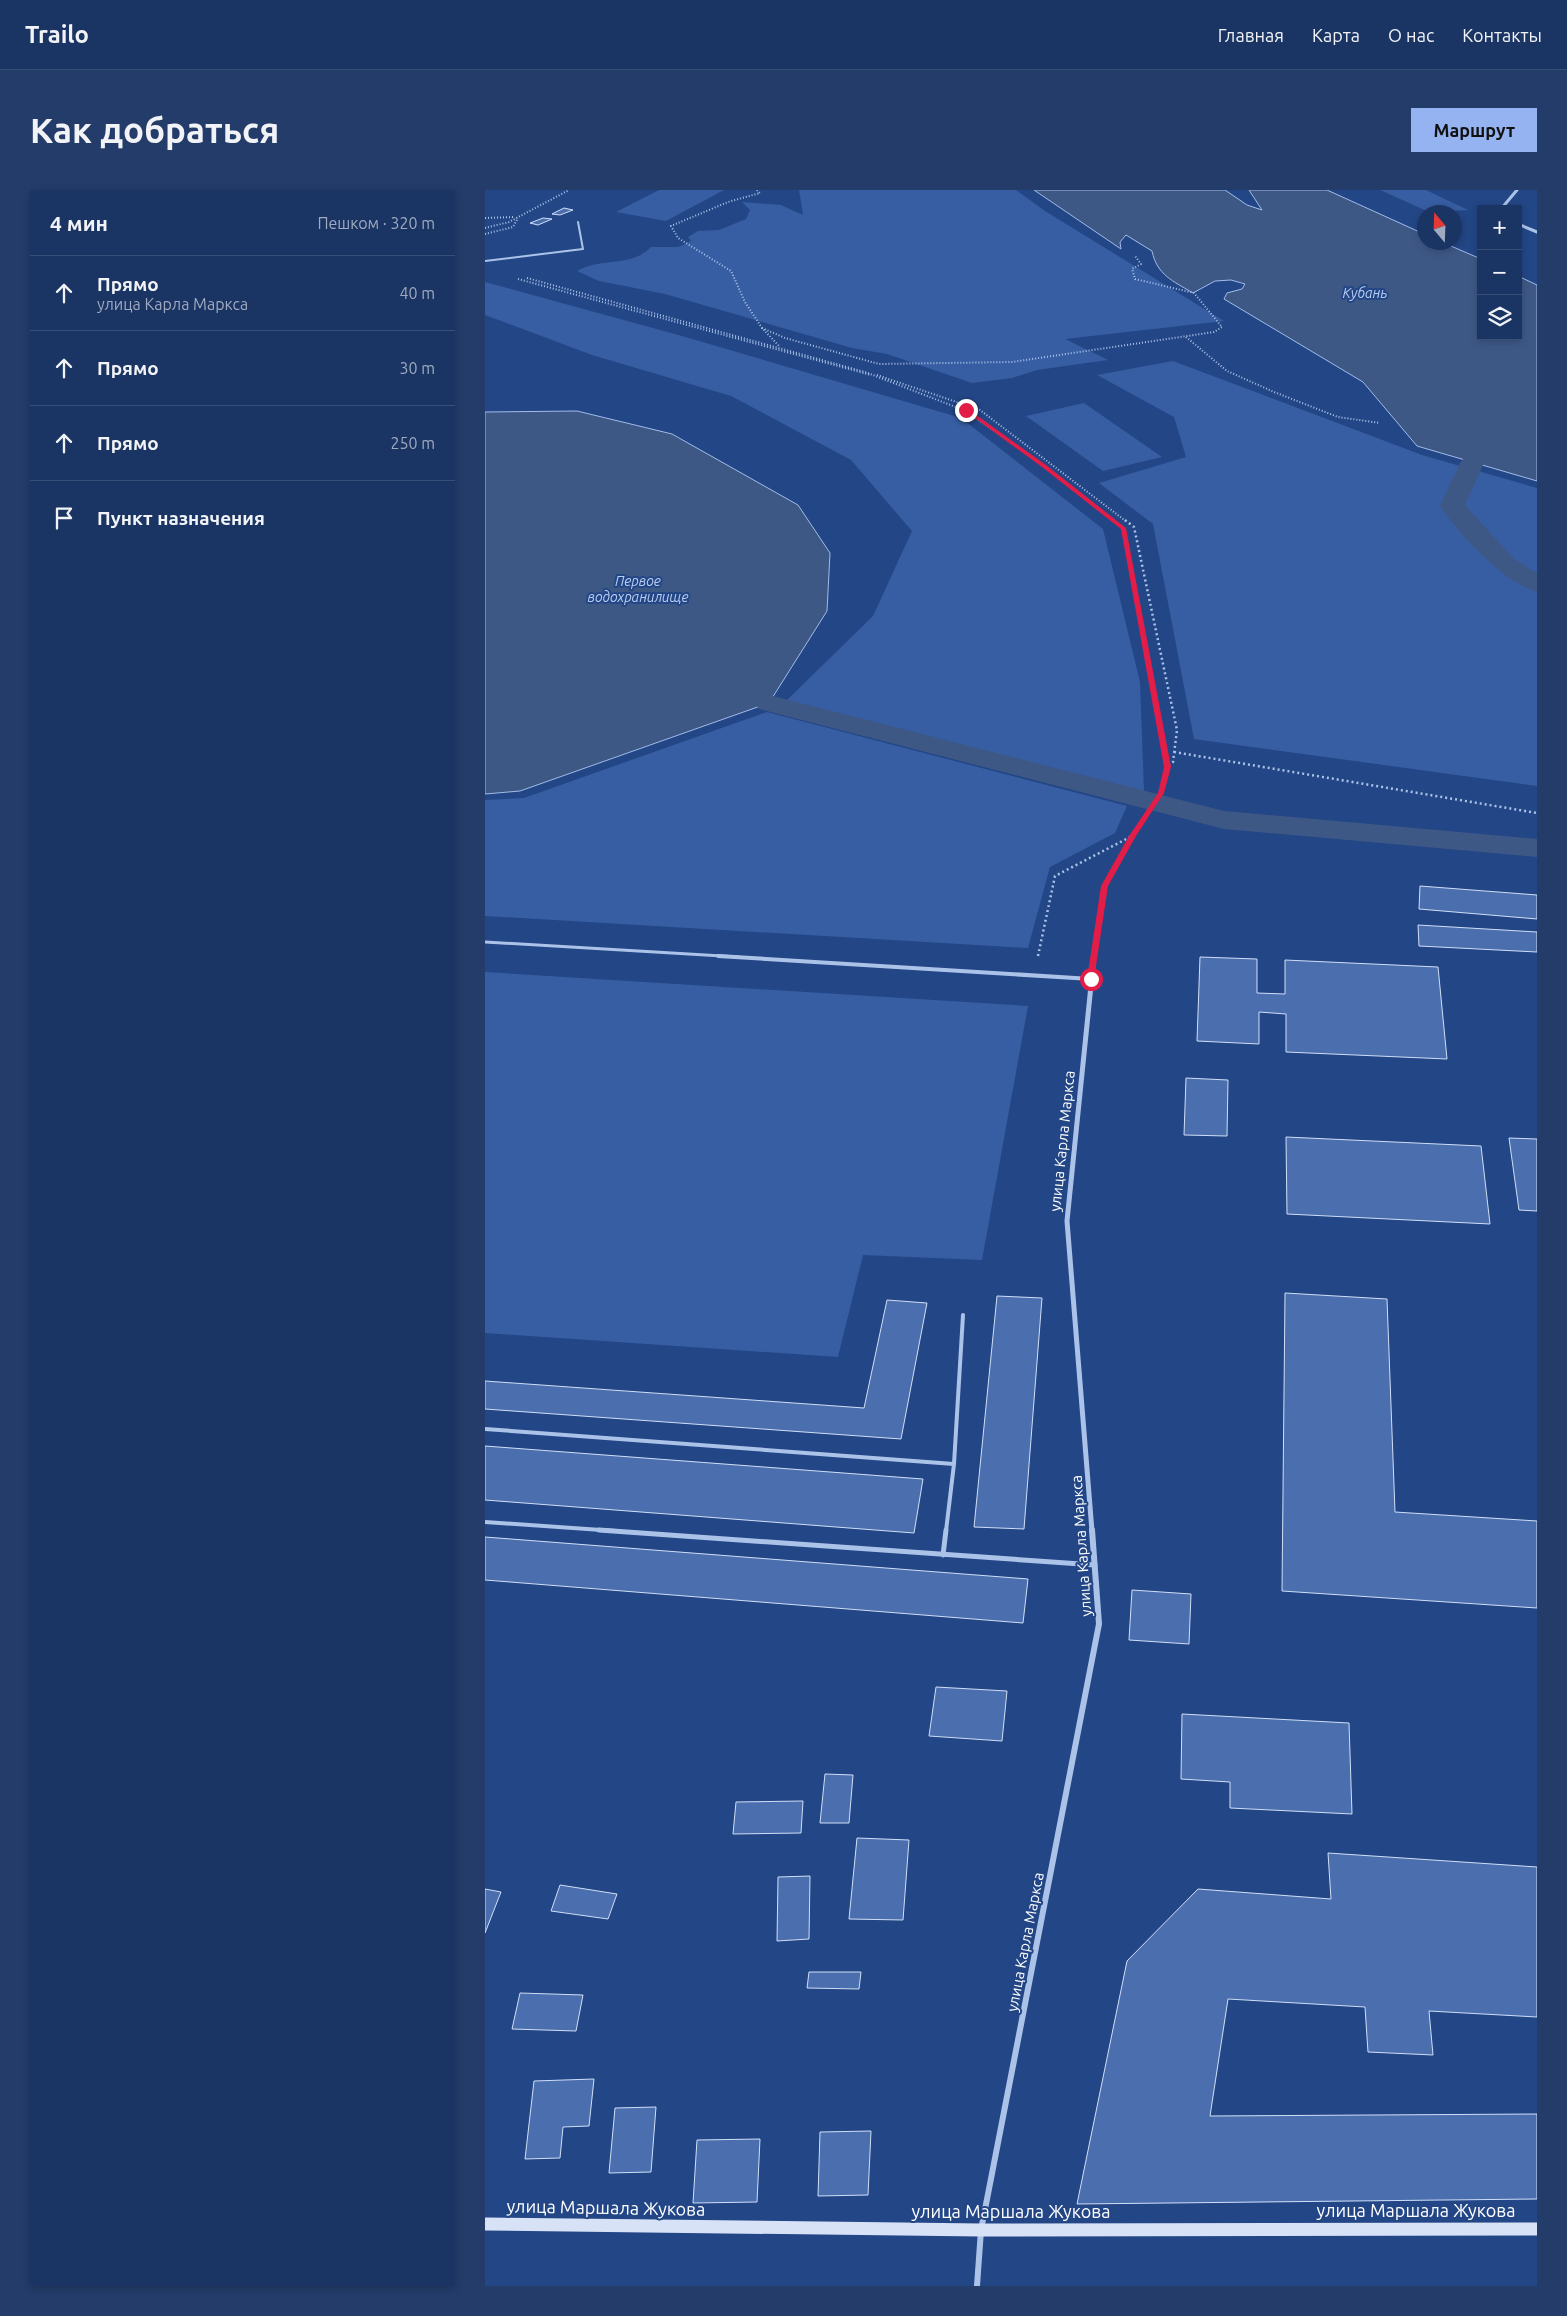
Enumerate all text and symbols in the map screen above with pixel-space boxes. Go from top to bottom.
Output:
text: Trailo [25,21,89,48]
text: Главная [1218,25,1284,45]
text: Карта [1312,25,1360,45]
text: О нас [1388,25,1434,45]
text: Контакты [1462,25,1542,45]
button: Маршрут [1411,108,1537,152]
text: Как добраться [30,110,279,150]
north arrow [1417,205,1462,250]
map controls [1477,205,1522,340]
button: + [1477,205,1522,250]
text: 4 мин [50,211,108,235]
text: Пешком · 320 m [317,214,435,232]
button: − [1477,250,1522,295]
text: Прямо [97,273,159,295]
icon: ahead [50,279,78,307]
text: 40 m [399,284,435,302]
water label: Кубань [1342,285,1388,301]
text: улица Карла Маркса [97,295,248,313]
button: layers [1477,295,1522,340]
icon: ahead [50,354,78,382]
text: Прямо [97,357,159,379]
text: 30 m [399,359,435,377]
route end [955,399,978,422]
icon: ahead [50,429,78,457]
text: Прямо [97,432,159,454]
text: 250 m [390,434,435,452]
icon: arrive [50,504,78,532]
text: Пункт назначения [97,507,265,529]
water label: Первое водохранилище [587,573,689,605]
route start [1080,968,1103,991]
street label: улица Карла Маркса [1046,1070,1078,1212]
street label: улица Карла Маркса [1068,1475,1094,1617]
street label: улица Карла Маркса [1003,1871,1047,2013]
street label: улица Маршала Жукова [506,2195,706,2219]
street label: улица Маршала Жукова [1317,2200,1515,2220]
street label: улица Маршала Жукова [912,2201,1110,2221]

